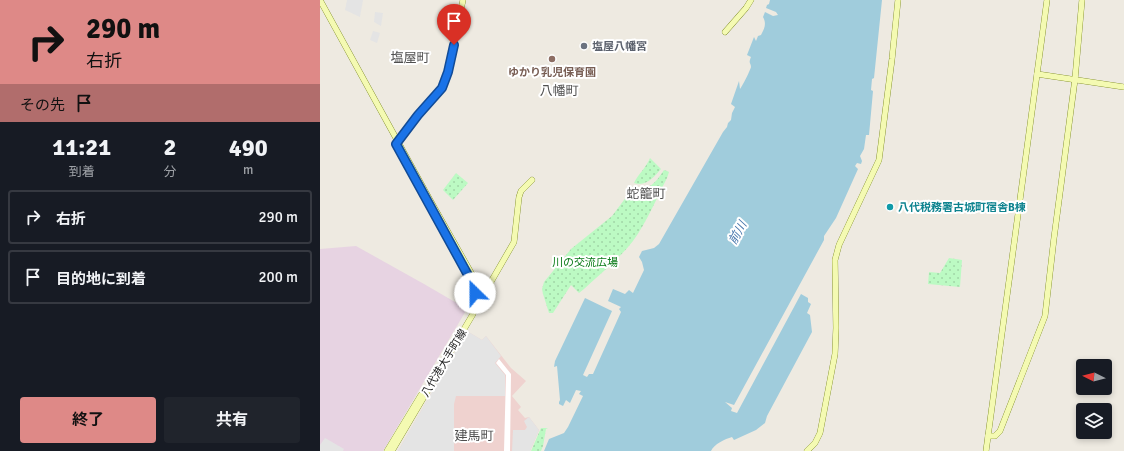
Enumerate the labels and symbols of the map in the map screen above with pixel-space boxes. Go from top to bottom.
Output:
pin [437,4,471,45]
place label: 塩屋八幡宮 [592,40,647,53]
marker: 塩屋八幡宮 [579,41,589,51]
district label: 塩屋町 [390,50,430,66]
marker: ゆかり乳児保育園 [547,54,557,64]
place label: ゆかり乳児保育園 [508,66,596,79]
district label: 八幡町 [539,83,579,99]
district label: 蛇籠町 [626,186,666,202]
place label: 八代税務署古城町宿舎B棟 [898,201,1026,214]
marker: 八代税務署古城町宿舎B棟 [885,202,895,212]
water label: 前川 [726,217,751,247]
park label: 川の交流広場 [552,256,618,269]
position arrow [454,272,496,314]
street label: 八代港大手町線 [419,327,469,399]
north arrow [1076,359,1112,395]
district label: 建馬町 [454,428,494,444]

